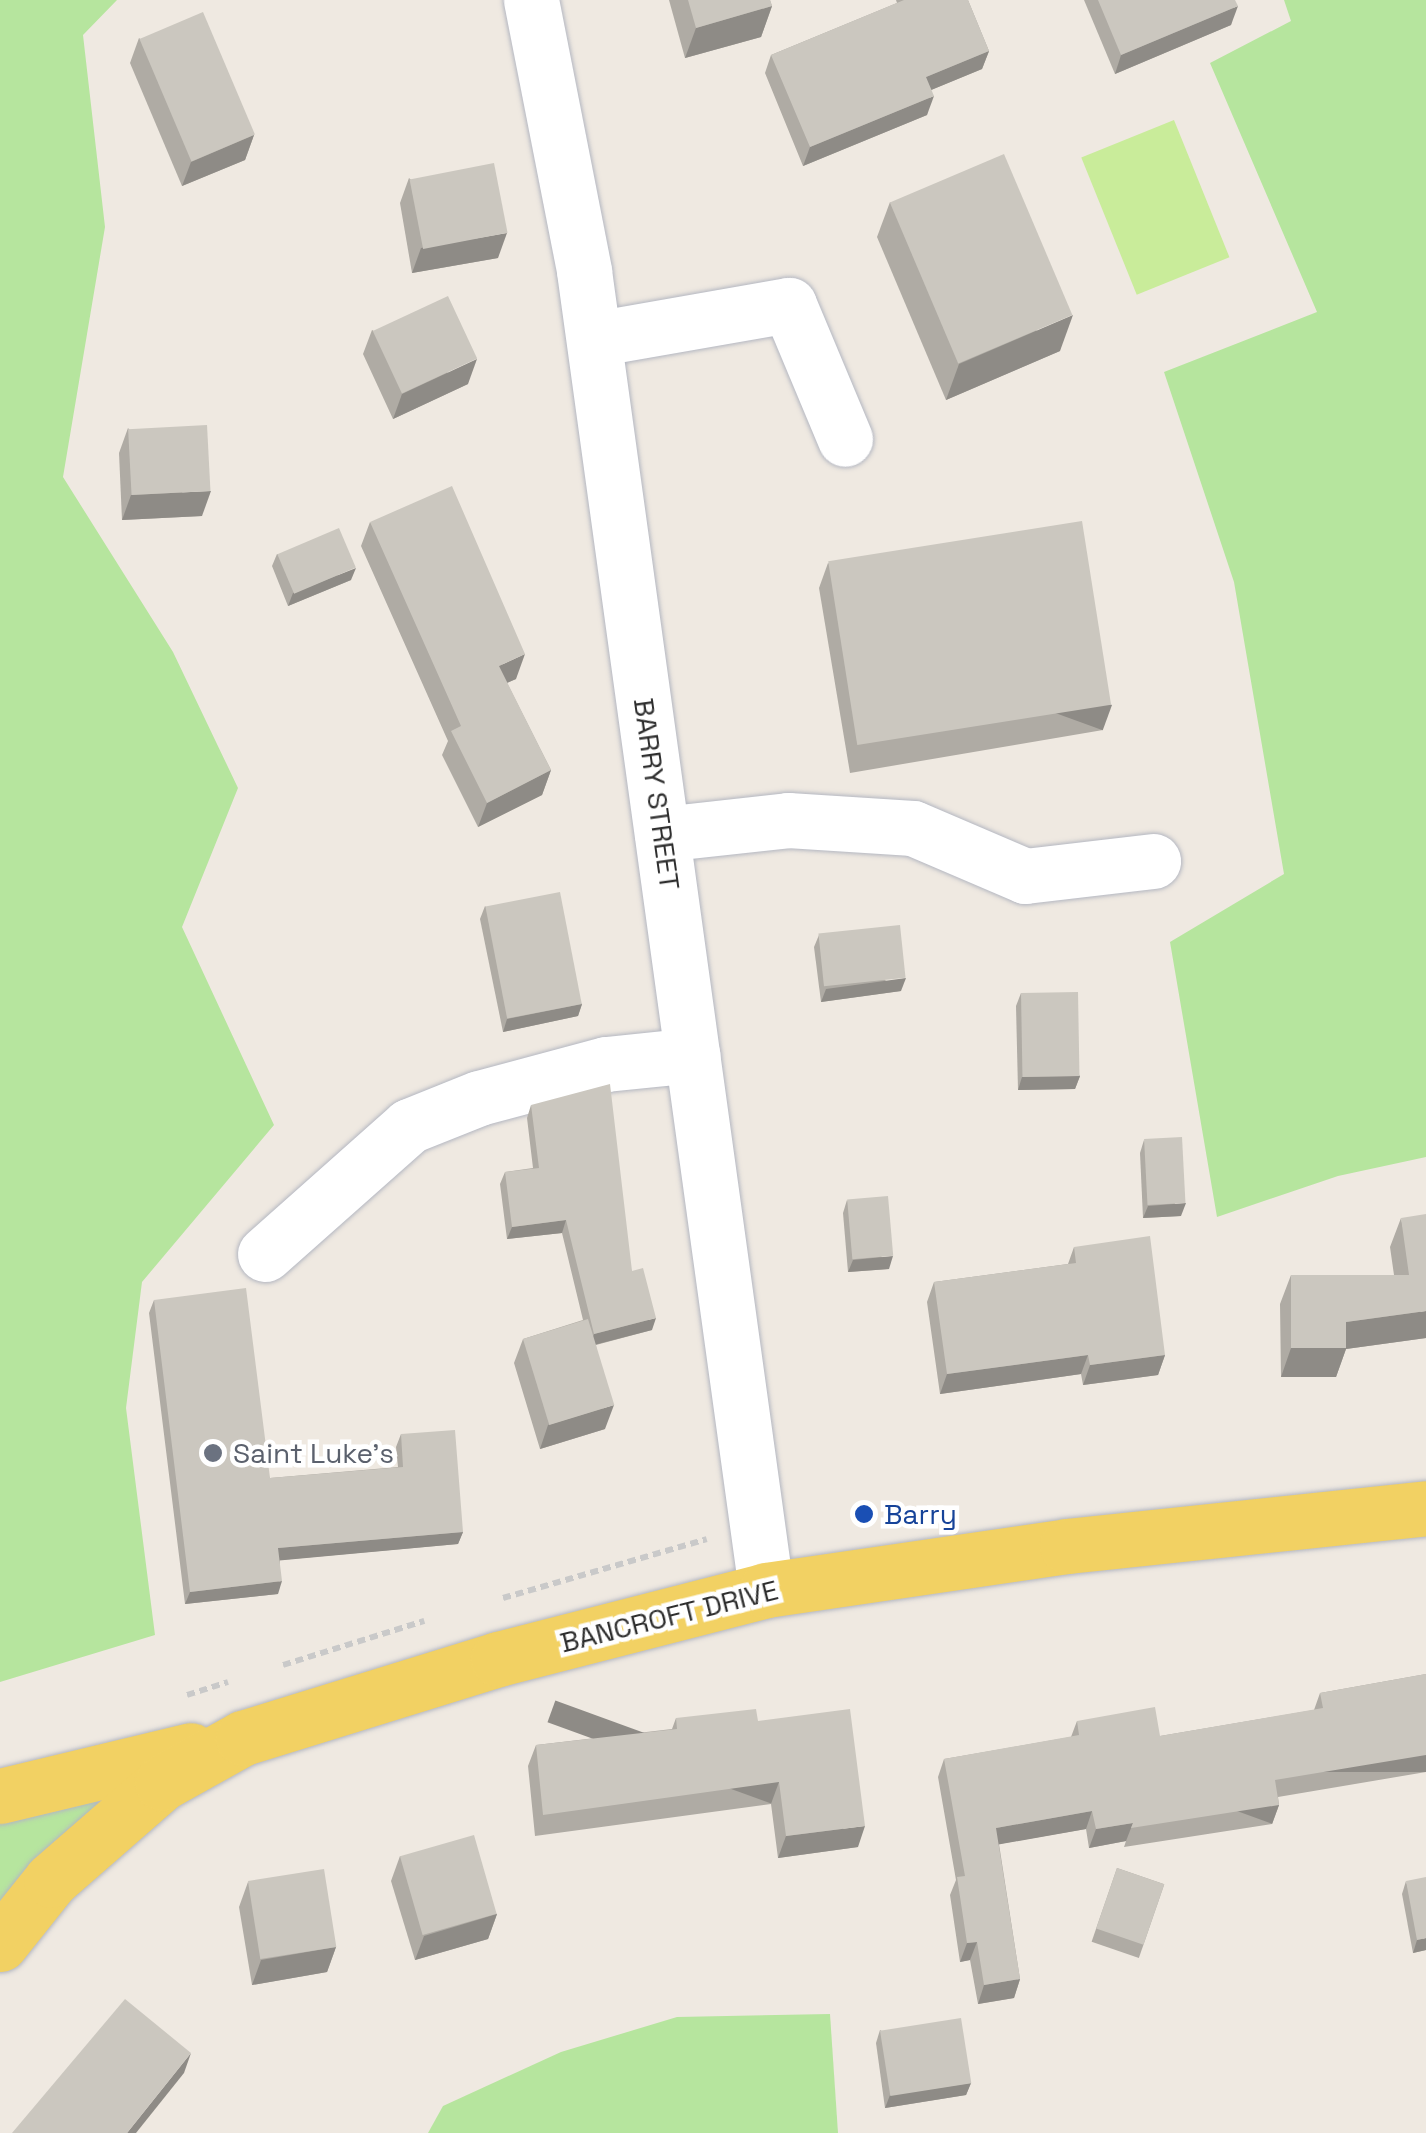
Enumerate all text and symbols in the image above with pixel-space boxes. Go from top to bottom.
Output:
street label: BARRY STREET [627,696,687,892]
place label: Saint Luke's [233,1436,394,1470]
marker: Saint Luke's [202,1442,224,1464]
place label: Barry [884,1497,957,1531]
marker: Barry [853,1503,875,1525]
street label: BANCROFT DRIVE [556,1573,782,1659]

